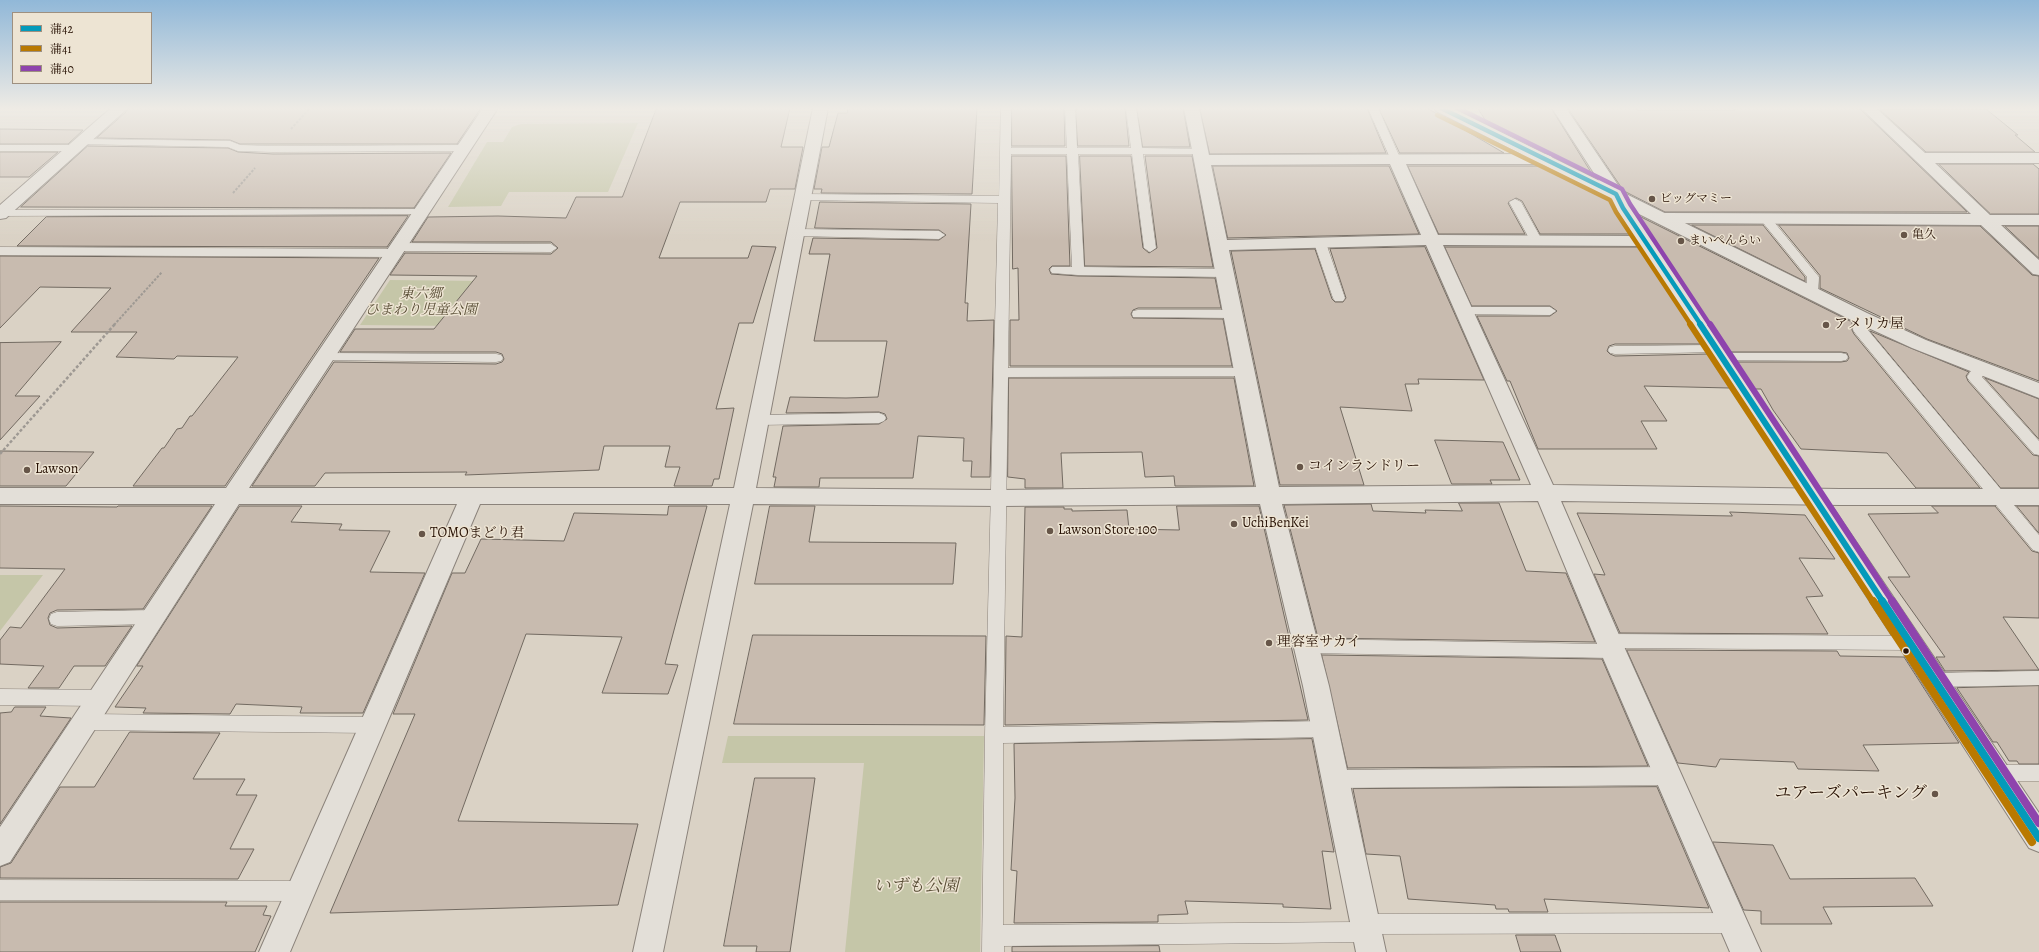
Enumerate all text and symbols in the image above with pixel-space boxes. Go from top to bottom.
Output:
legend [12,12,152,84]
text: 蒲42 [50,21,73,37]
text: 蒲41 [50,41,72,57]
text: 蒲40 [50,61,74,77]
place label: ビッグマミー [1660,192,1732,206]
marker: ビッグマミー [1647,194,1657,204]
place label: 亀久 [1912,228,1936,242]
marker: 亀久 [1899,230,1909,240]
place label: まいぺんらい [1689,234,1761,248]
marker: まいぺんらい [1676,236,1686,246]
park label: 東六郷 ひまわり児童公園 [365,287,477,320]
place label: アメリカ屋 [1834,317,1904,333]
marker: アメリカ屋 [1821,320,1831,330]
place label: コインランドリー [1308,459,1420,475]
place label: Lawson [35,462,78,478]
marker: コインランドリー [1295,462,1305,472]
marker: Lawson [22,465,32,475]
place label: UchiBenKei [1242,516,1309,532]
marker: UchiBenKei [1229,519,1239,529]
place label: Lawson Store 100 [1058,523,1157,539]
place label: TOMOまどり君 [430,526,525,542]
marker: Lawson Store 100 [1045,526,1055,536]
marker: TOMOまどり君 [417,529,427,539]
place label: 理容室サカイ [1277,635,1361,651]
marker: 理容室サカイ [1264,638,1274,648]
unlabelled marker [1901,646,1911,656]
place label: ユアーズパーキング [1775,784,1927,804]
marker: ユアーズパーキング [1930,789,1940,799]
park label: いずも公園 [874,877,958,897]

